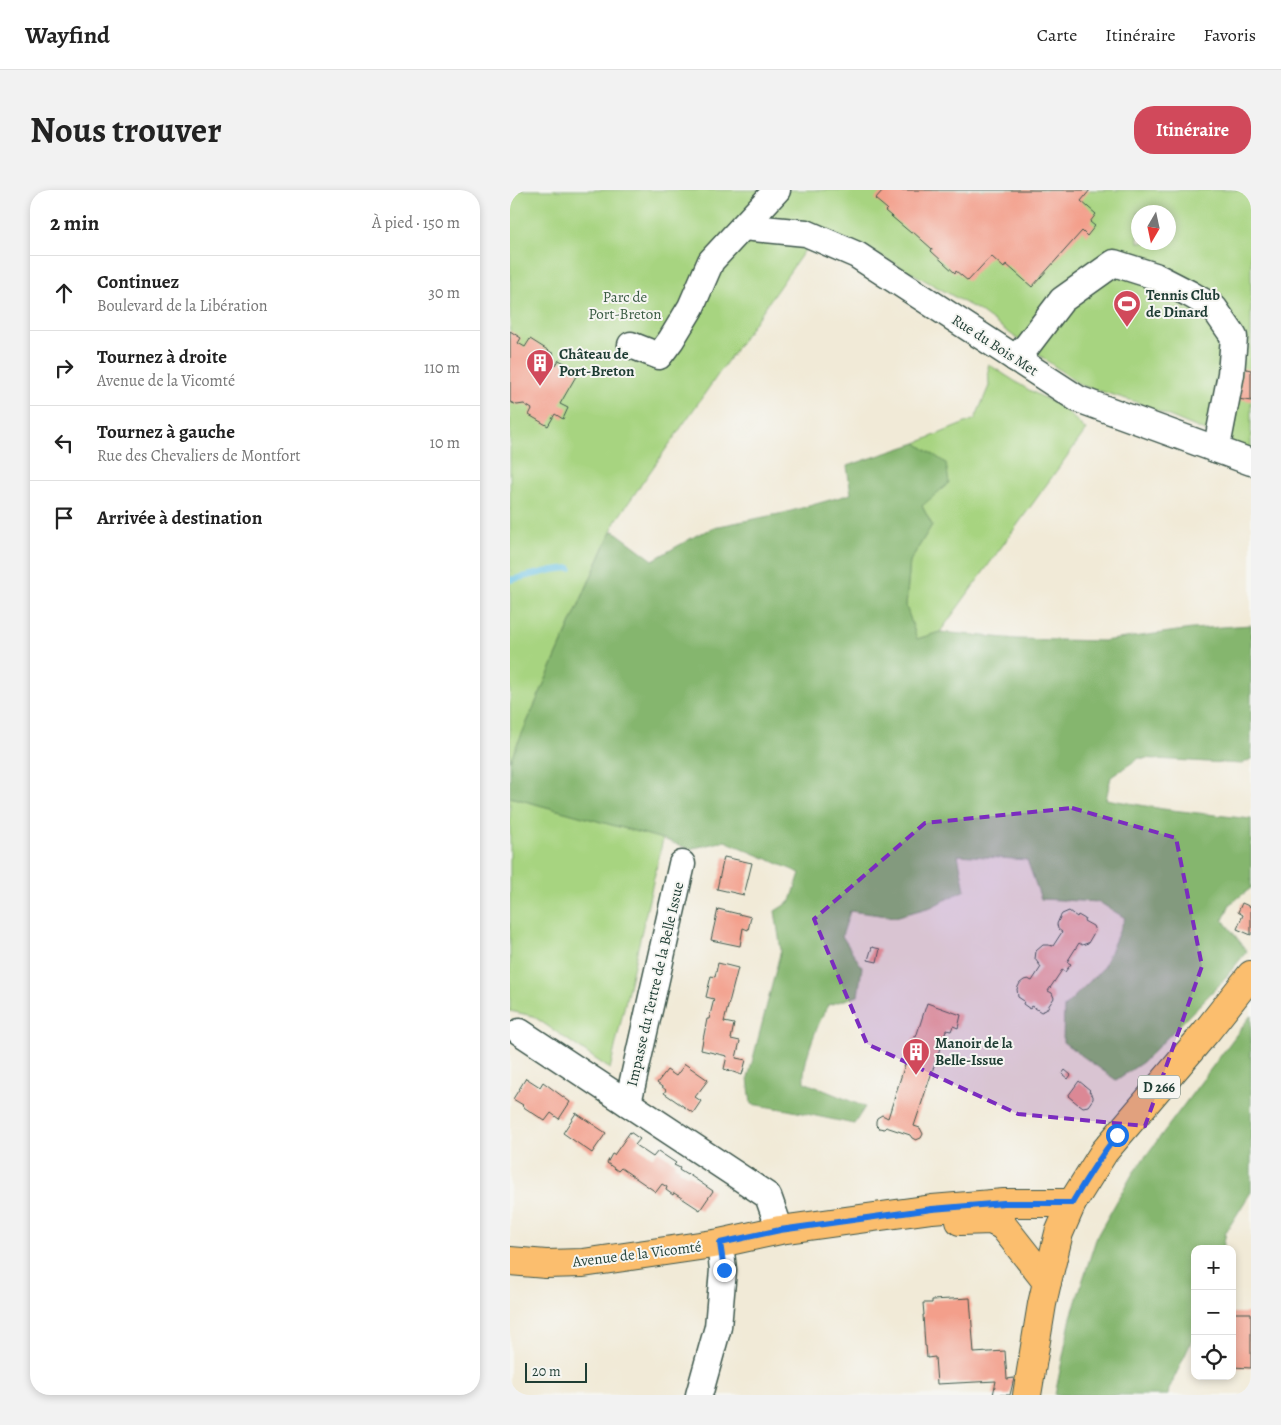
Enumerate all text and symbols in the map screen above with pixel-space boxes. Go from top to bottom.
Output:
text: Wayfind [25,19,110,51]
text: Carte [1037,23,1077,47]
text: Itinéraire [1105,23,1176,47]
text: Favoris [1204,23,1256,47]
text: Nous trouver [30,106,222,154]
button: Itinéraire [1134,106,1251,154]
north arrow [1131,205,1176,250]
text: 2 min [50,209,99,237]
text: À pied · 150 m [372,212,460,234]
text: Continuez [97,269,179,295]
icon: ahead [50,279,78,307]
text: 30 m [428,282,460,304]
place label: Tennis Club de Dinard [1146,285,1220,322]
park label: Parc de Port-Breton [589,287,661,324]
sports icon: Tennis Club de Dinard [1112,289,1142,328]
text: Boulevard de la Libération [97,295,267,317]
street label: Rue du Bois Met [948,310,1042,380]
text: Tournez à droite [97,344,227,370]
place label: Château de Port-Breton [559,344,635,381]
building icon: Château de Port-Breton [525,348,555,387]
icon: right [50,354,78,382]
text: 110 m [424,357,460,379]
text: Avenue de la Vicomté [97,370,235,392]
text: Tournez à gauche [97,419,235,445]
icon: left [50,429,78,457]
text: 10 m [430,432,460,454]
text: Rue des Chevaliers de Montfort [97,445,301,467]
icon: arrive [50,504,78,532]
text: Arrivée à destination [97,505,262,531]
street label: Impasse du Tertre de la Belle Issue [622,879,688,1088]
place label: Manoir de la Belle-Issue [935,1033,1014,1070]
building icon: Manoir de la Belle-Issue [901,1037,931,1076]
road number: D 266 [1138,1076,1180,1099]
route start [1106,1124,1129,1147]
street label: Avenue de la Vicomté [570,1236,703,1272]
map controls [1191,1245,1236,1380]
button: + [1191,1245,1236,1290]
route end [713,1259,736,1282]
button: − [1191,1290,1236,1335]
button: locate [1191,1335,1236,1380]
scale bar [525,1360,588,1383]
text: 20 m [532,1362,561,1381]

